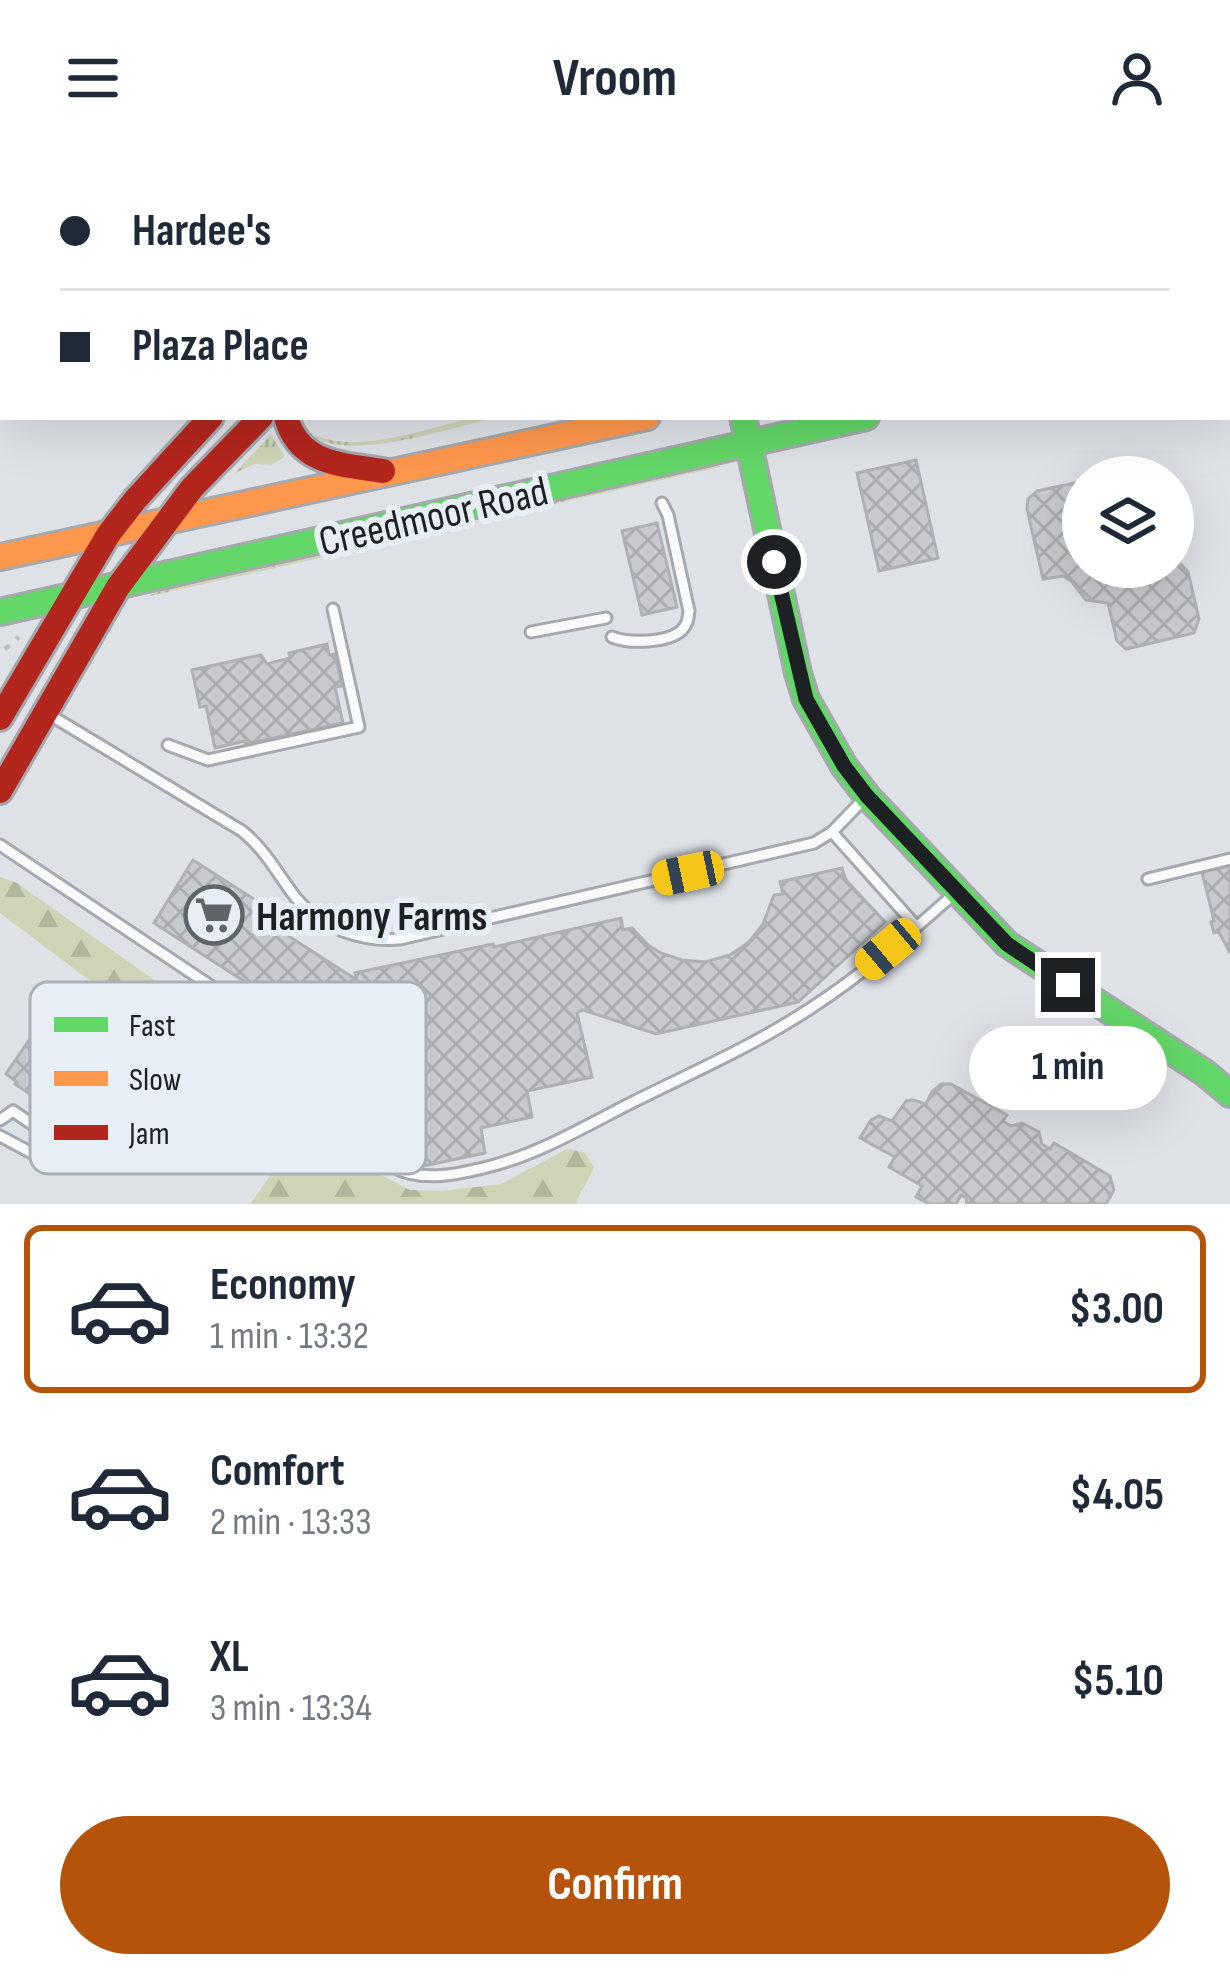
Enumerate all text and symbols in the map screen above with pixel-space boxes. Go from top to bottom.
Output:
icon: menu [60,45,126,111]
icon: person [1104,45,1170,111]
text: Vroom [553,46,677,111]
text: Hardee's [132,204,271,259]
text: Plaza Place [132,319,309,374]
map controls [1062,456,1194,588]
button: layers [1062,456,1194,588]
street label: Creedmoor Road [314,466,553,569]
route start [747,535,801,589]
car [649,848,727,898]
supermarket icon: Harmony Farms [183,884,245,946]
place label: Harmony Farms [256,892,487,943]
car [849,912,927,986]
route end [1041,958,1095,1012]
legend [30,982,426,1174]
text: Fast [129,1006,176,1046]
callout: 1 min [969,1027,1167,1111]
text: 1 min [1032,1044,1104,1091]
text: Slow [129,1060,181,1100]
text: Jam [128,1114,170,1154]
icon: car [66,1255,174,1363]
text: Economy [210,1258,356,1313]
text: $3.00 [1069,1282,1164,1337]
text: 1 min · 13:32 [210,1313,369,1360]
icon: car [66,1441,174,1549]
text: Comfort [210,1444,345,1499]
text: $4.05 [1070,1468,1164,1523]
text: 2 min · 13:33 [210,1499,372,1546]
icon: car [66,1627,174,1735]
text: XL [210,1630,249,1685]
text: $5.10 [1072,1654,1164,1709]
text: 3 min · 13:34 [210,1685,372,1732]
button: Confirm [60,1816,1170,1954]

